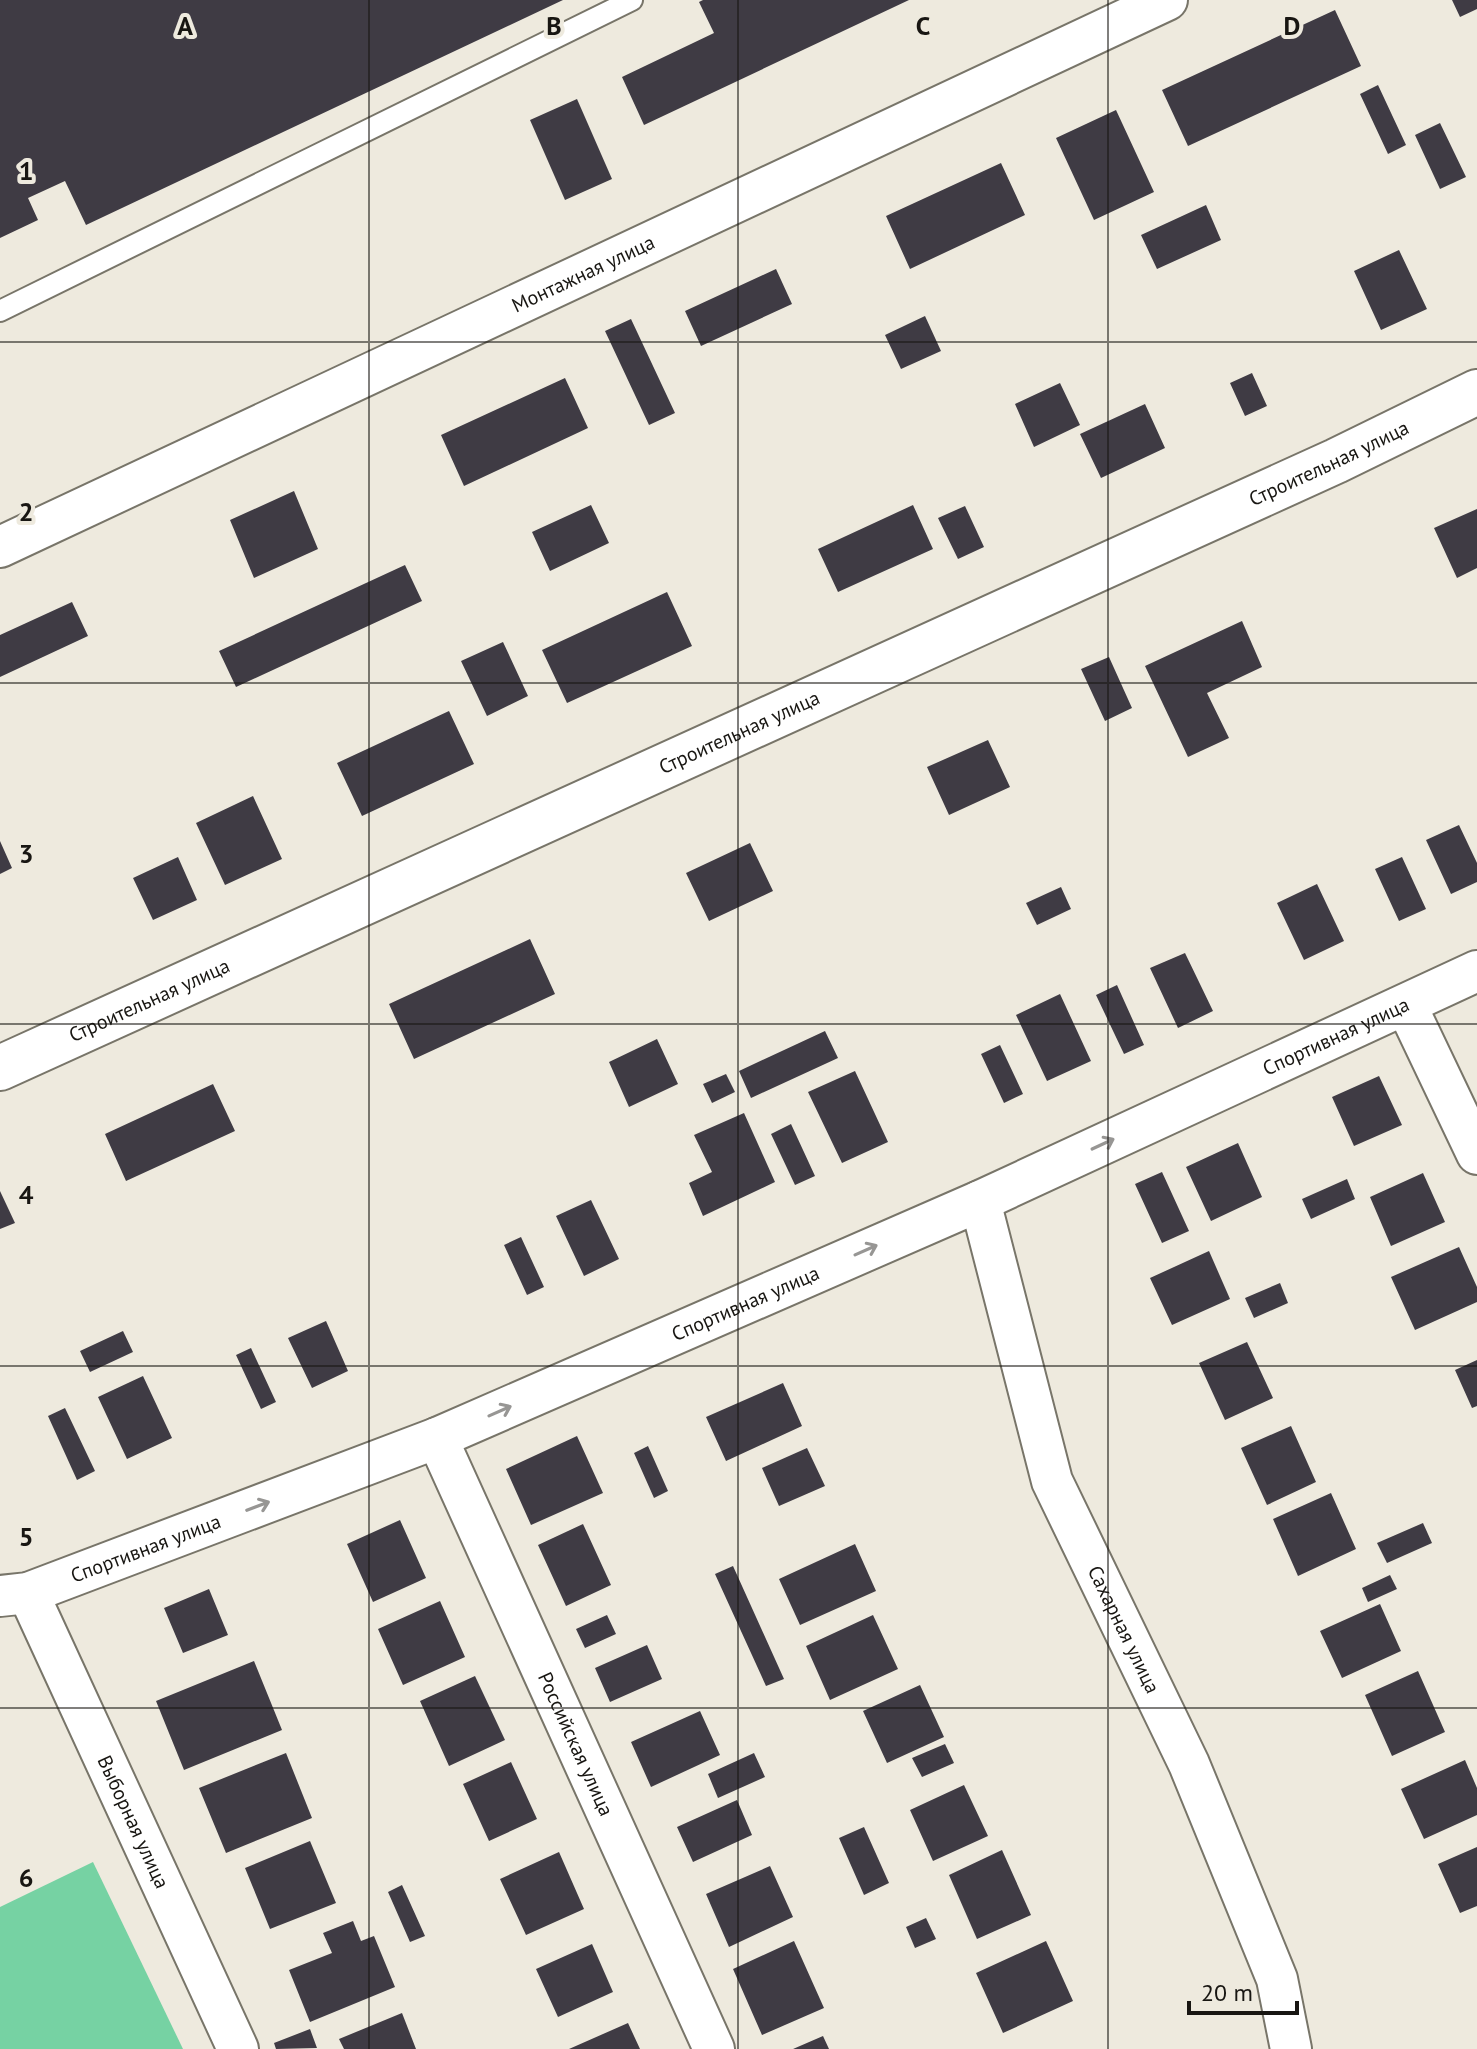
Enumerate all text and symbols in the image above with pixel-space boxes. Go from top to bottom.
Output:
text: A [177,9,193,42]
text: B [546,9,562,42]
text: C [916,9,930,42]
text: D [1284,9,1300,42]
text: 1 [19,154,33,187]
street label: Монтажная улица [507,229,659,318]
street label: Строительная улица [1245,414,1413,512]
text: 2 [19,495,33,528]
street label: Строительная улица [655,684,824,780]
text: 3 [19,837,33,870]
street label: Строительная улица [65,952,234,1048]
street label: Спортивная улица [1258,991,1413,1082]
one-way arrow [1091,1136,1115,1151]
text: 4 [19,1178,34,1211]
one-way arrow [853,1242,878,1257]
street label: Спортивная улица [667,1260,823,1347]
one-way arrow [487,1402,512,1417]
one-way arrow [245,1498,270,1512]
street label: Спортивная улица [67,1508,224,1589]
text: 5 [19,1520,33,1553]
street label: Сахарная улица [1082,1561,1166,1698]
street label: Российская улица [532,1668,620,1820]
street label: Выборная улица [92,1751,175,1893]
text: 6 [19,1861,33,1894]
scale bar [1189,1965,1297,2015]
text: 20 m [1201,1977,1253,2008]

